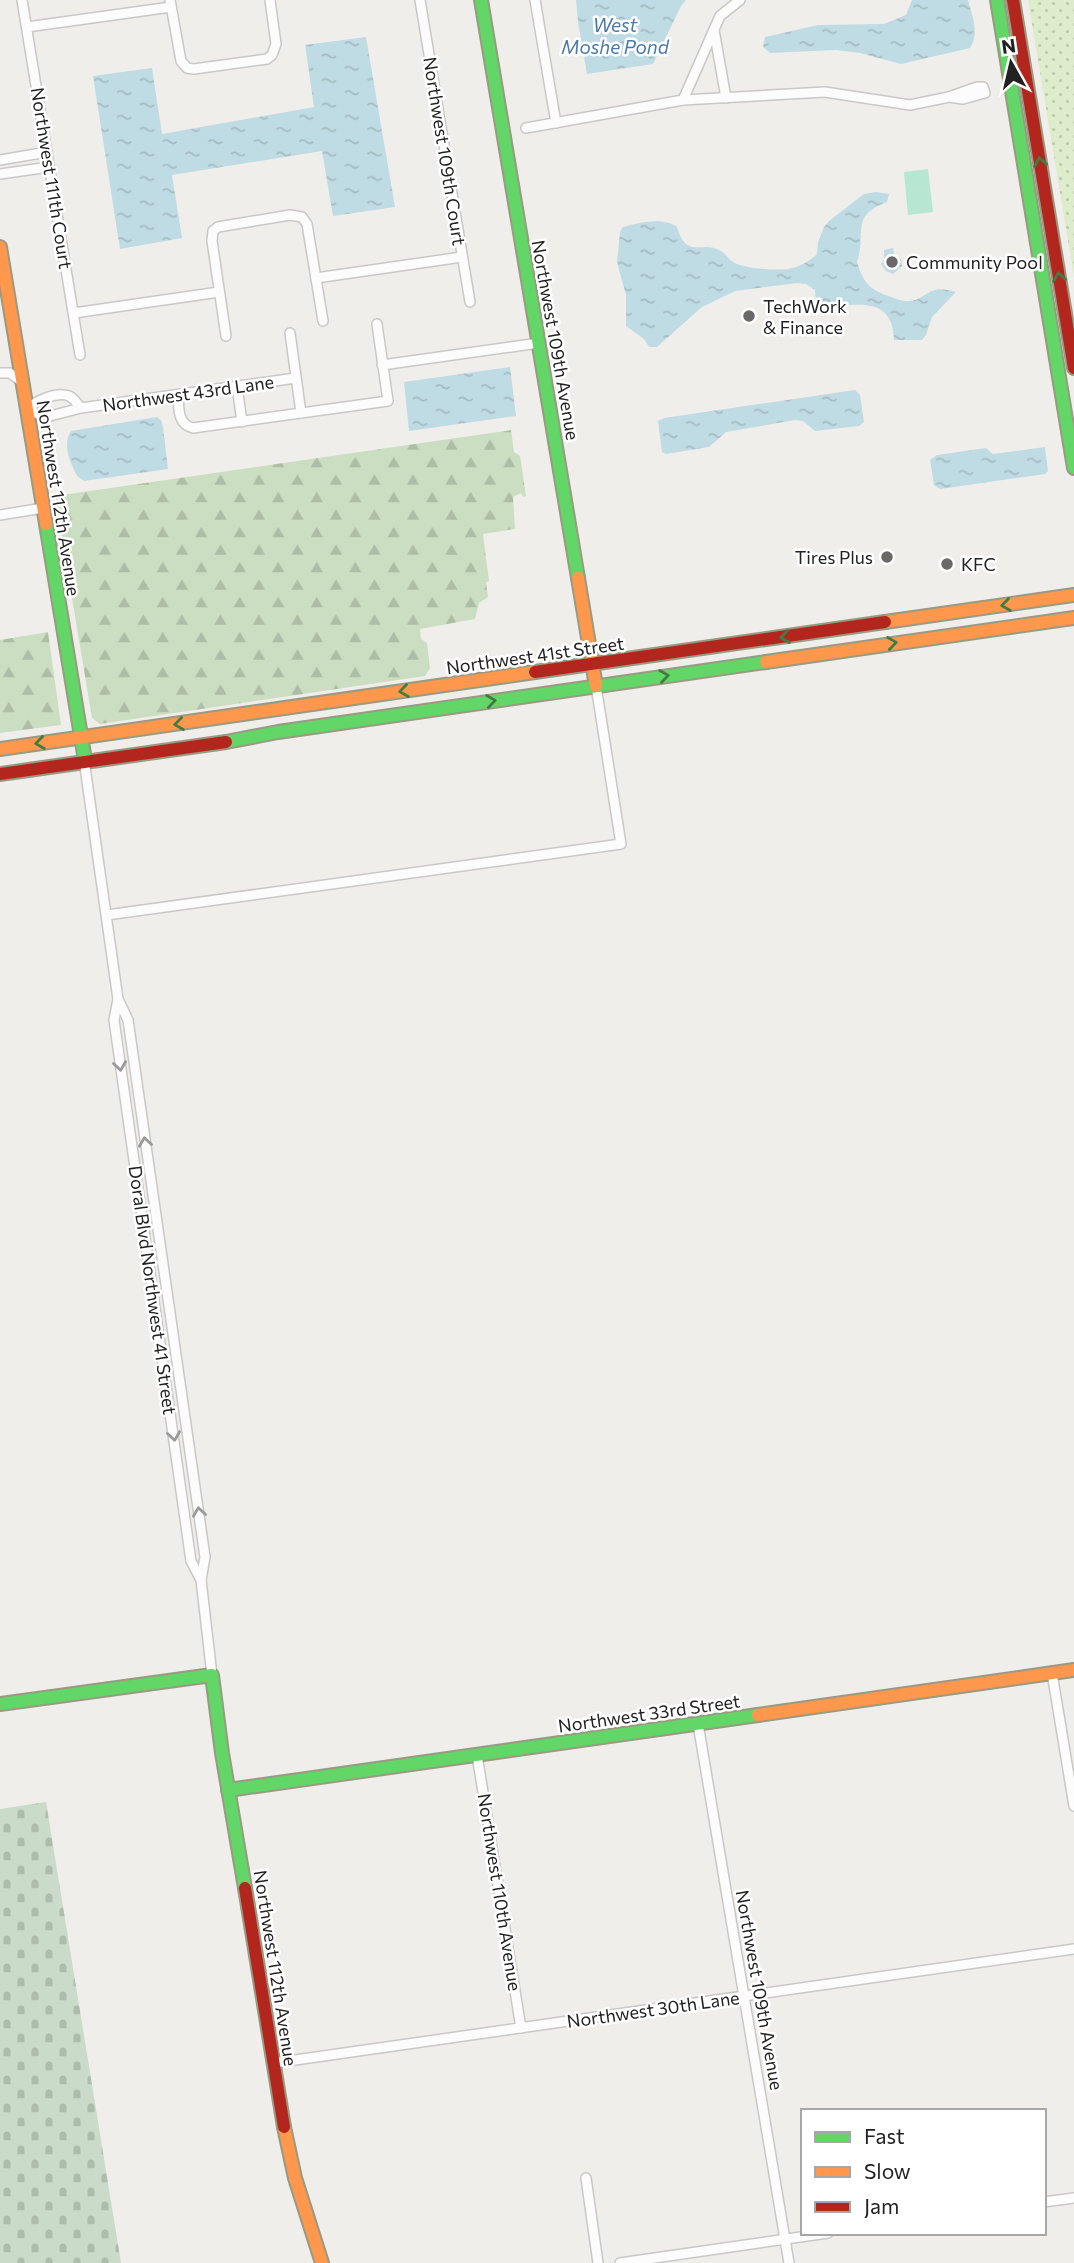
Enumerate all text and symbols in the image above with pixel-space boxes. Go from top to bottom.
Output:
water label: West Moshe Pond [561,13,670,58]
north arrow [976,28,1046,98]
text: N [1000,33,1017,58]
street label: Northwest 109th Court [419,55,471,247]
street label: Northwest 111th Court [27,86,77,270]
one-way arrow [1033,156,1048,168]
street label: Northwest 109th Avenue [528,238,584,442]
place label: Community Pool [906,251,1043,273]
marker: Community Pool [884,254,900,270]
one-way arrow [1052,271,1067,283]
place label: TechWork & Finance [763,295,847,338]
marker: TechWork & Finance [741,308,757,324]
street label: Northwest 43rd Lane [101,370,275,416]
street label: Northwest 112th Avenue [33,398,85,598]
place label: Tires Plus [795,546,873,568]
marker: Tires Plus [879,549,895,565]
place label: KFC [961,553,996,575]
marker: KFC [939,556,955,572]
one-way arrow [1001,597,1012,612]
one-way arrow [779,629,791,644]
street label: Northwest 41st Street [445,632,625,678]
one-way arrow [886,636,898,651]
one-way arrow [658,669,670,684]
one-way arrow [398,684,410,699]
one-way arrow [485,694,497,709]
one-way arrow [173,716,185,731]
one-way arrow [35,735,46,750]
one-way arrow [112,1060,127,1072]
one-way arrow [138,1136,153,1148]
street label: Doral Blvd Northwest 41 Street [125,1164,181,1416]
one-way arrow [166,1431,181,1442]
one-way arrow [191,1507,206,1518]
street label: Northwest 33rd Street [557,1689,741,1737]
street label: Northwest 110th Avenue [474,1792,526,1992]
street label: Northwest 112th Avenue [250,1868,302,2068]
street label: Northwest 109th Avenue [732,1888,788,2092]
street label: Northwest 30th Lane [565,1986,741,2032]
legend [801,2109,1046,2235]
text: Fast [864,2123,905,2148]
text: Slow [864,2158,911,2183]
text: Jam [864,2193,899,2218]

